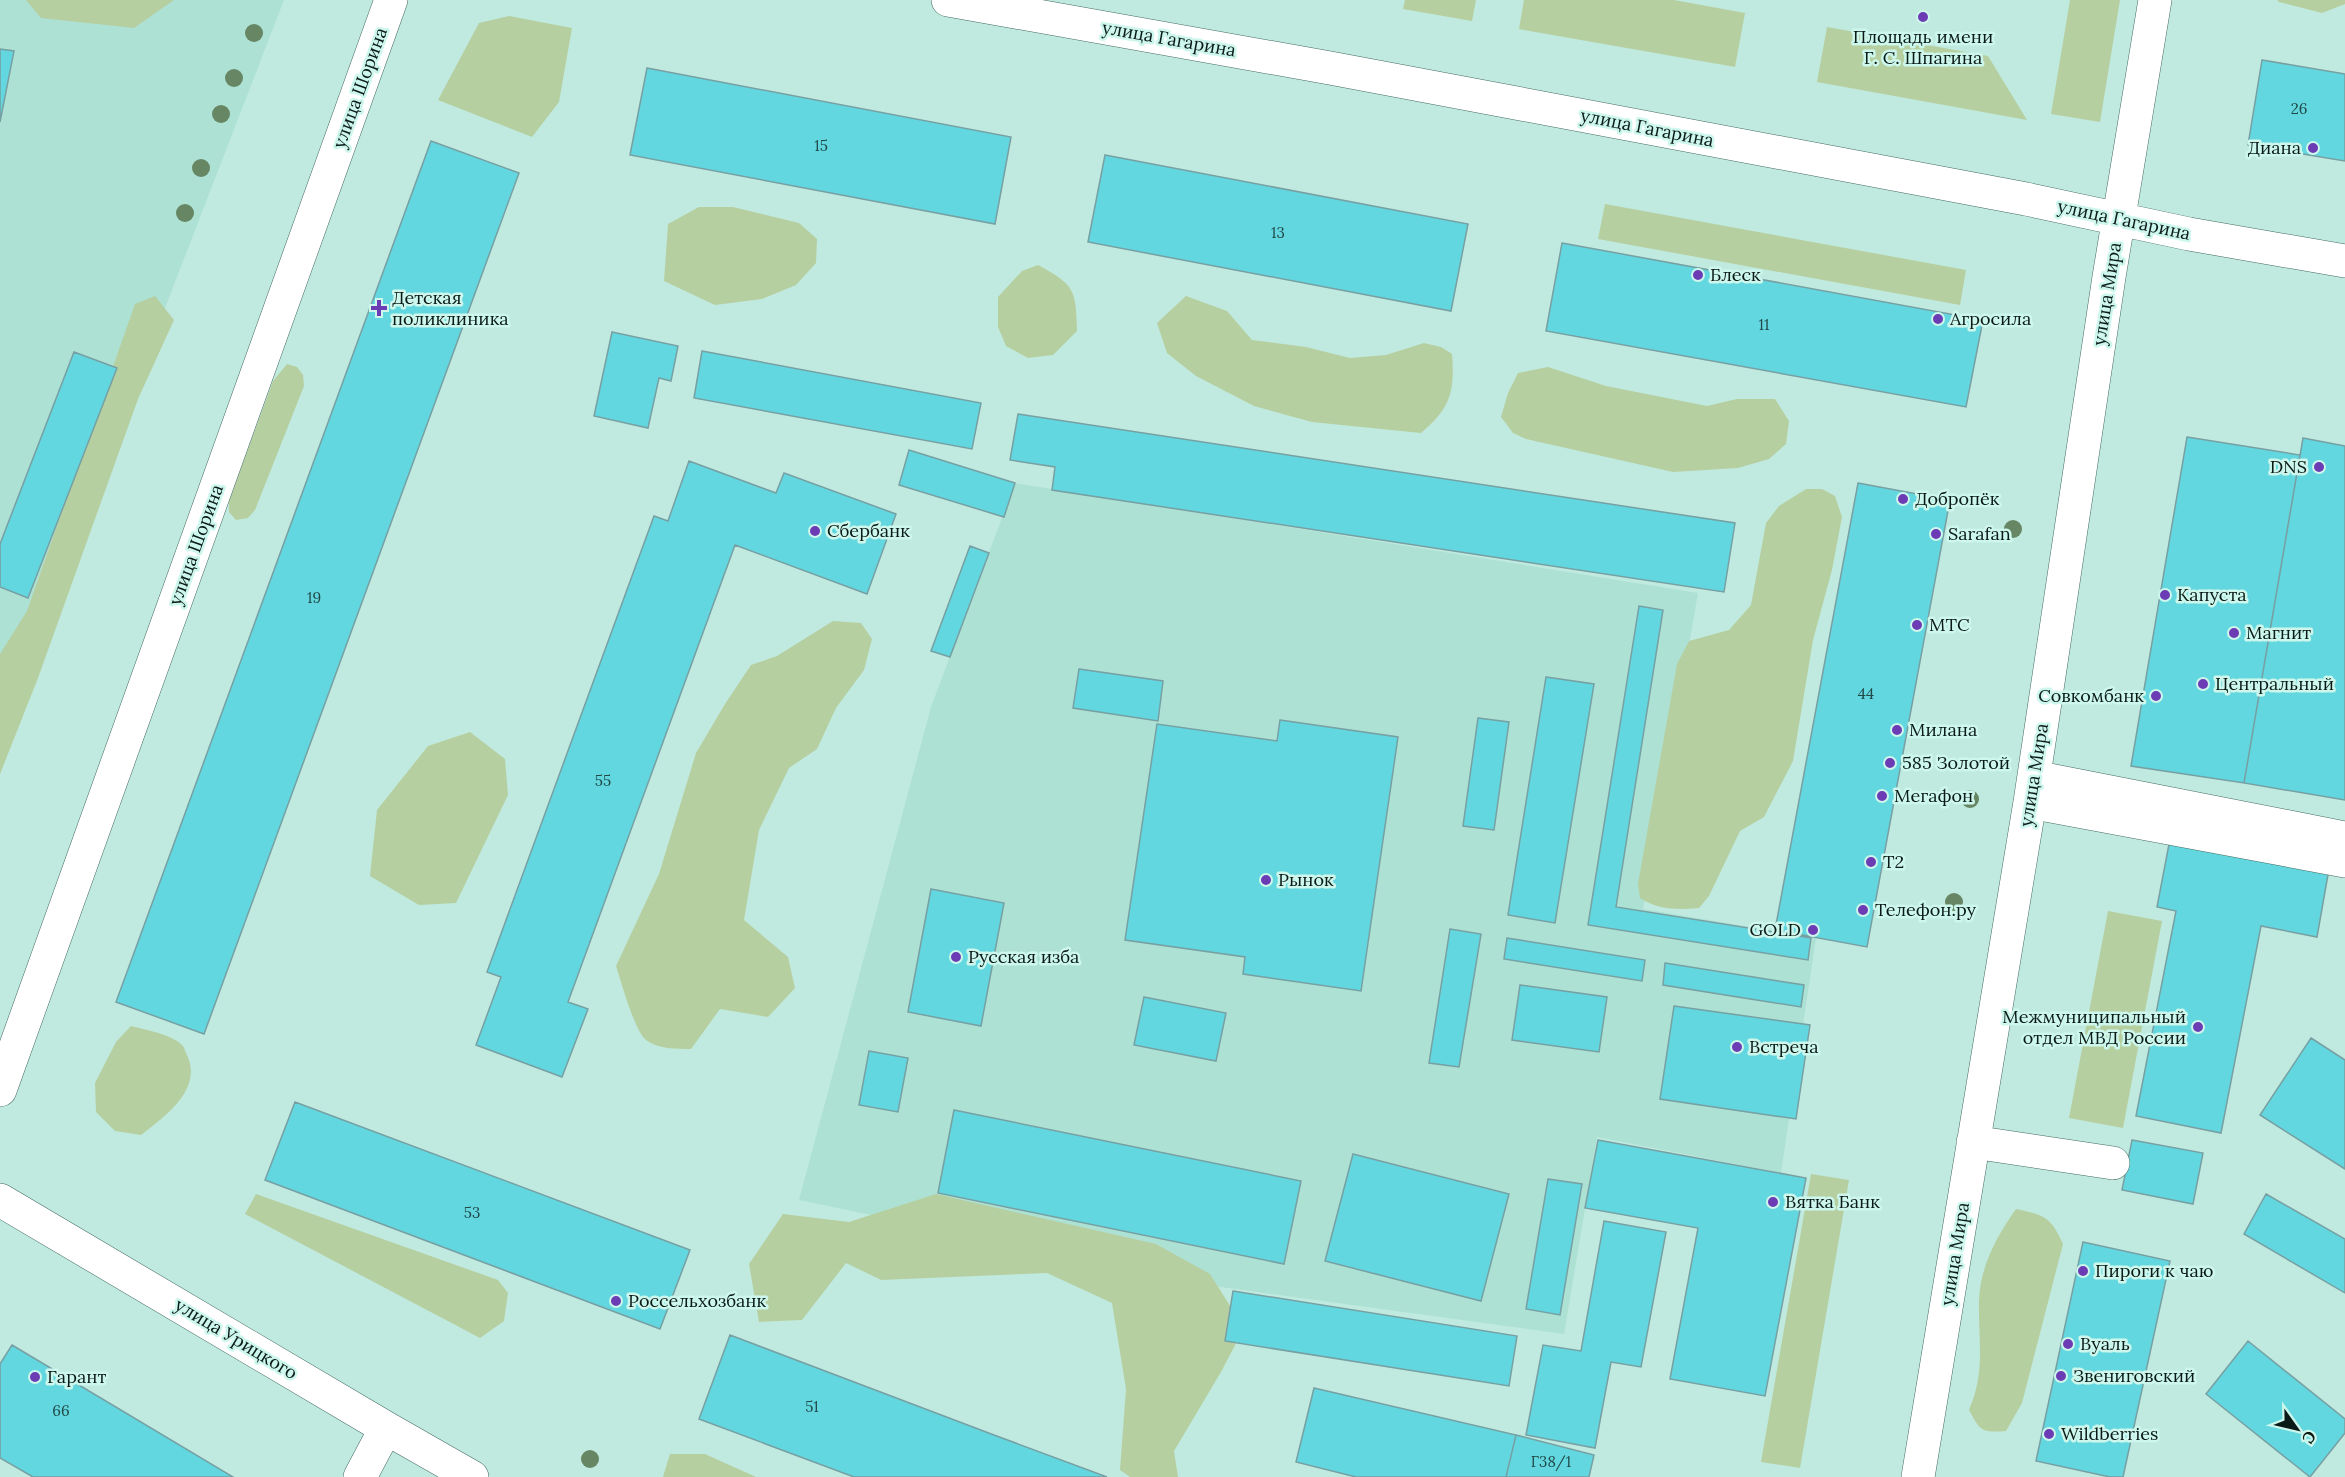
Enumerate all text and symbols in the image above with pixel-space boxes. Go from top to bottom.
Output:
marker: Площадь имени Г. С. Шпагина [1916,10,1930,24]
street label: улица Гагарина [1100,15,1238,62]
street label: улица Шорина [327,24,392,152]
place label: Площадь имени Г. С. Шпагина [1853,25,1993,69]
house number: 26 [2291,99,2307,118]
street label: улица Гагарина [1578,103,1716,152]
house number: 15 [814,136,828,155]
place label: Диана [2248,136,2301,159]
marker: Диана [2306,141,2320,155]
street label: улица Гагарина [2056,194,2193,245]
house number: 13 [1271,223,1285,242]
street label: улица Мира [2087,241,2126,347]
place label: Блеск [1710,263,1761,286]
marker: Блеск [1691,268,1705,282]
place label: Детская поликлиника [392,286,509,330]
marker: Детская поликлиника [370,299,388,317]
place label: Агросила [1949,307,2031,330]
marker: Агросила [1931,312,1945,326]
house number: 11 [1759,315,1769,334]
place label: DNS [2270,455,2307,478]
marker: DNS [2312,460,2326,474]
street label: улица Шорина [163,481,228,609]
place label: Добропёк [1915,487,2000,510]
marker: Добропёк [1896,492,1910,506]
place label: Сбербанк [827,519,910,542]
place label: Sarafan [1948,522,2011,545]
marker: Сбербанк [808,524,822,538]
marker: Sarafan [1929,527,1943,541]
place label: Капуста [2177,583,2247,606]
house number: 19 [307,588,321,607]
marker: Капуста [2158,588,2172,602]
place label: МТС [1929,613,1970,636]
marker: МТС [1910,618,1924,632]
place label: Магнит [2246,621,2311,644]
marker: Магнит [2227,626,2241,640]
place label: Центральный [2215,672,2334,695]
marker: Центральный [2196,677,2210,691]
house number: 44 [1858,684,1874,703]
place label: Совкомбанк [2038,684,2144,707]
marker: Совкомбанк [2149,689,2163,703]
place label: Милана [1909,718,1977,741]
street label: улица Мира [2014,722,2053,828]
marker: Милана [1890,723,1904,737]
place label: 585 Золотой [1902,751,2010,774]
marker: 585 Золотой [1883,756,1897,770]
house number: 55 [595,771,611,790]
place label: Мегафон [1894,784,1973,807]
marker: Мегафон [1875,789,1889,803]
place label: Т2 [1883,850,1904,873]
marker: Т2 [1864,855,1878,869]
place label: Рынок [1278,868,1334,891]
marker: Рынок [1259,873,1273,887]
place label: Телефон.ру [1875,898,1976,921]
marker: Телефон.ру [1856,903,1870,917]
place label: GOLD [1750,918,1801,941]
marker: GOLD [1806,923,1820,937]
place label: Русская изба [968,945,1079,968]
marker: Русская изба [949,950,963,964]
place label: Межмуниципальный отдел МВД России [2002,1005,2186,1049]
marker: Межмуниципальный отдел МВД России [2191,1020,2205,1034]
place label: Встреча [1749,1035,1819,1058]
marker: Встреча [1730,1040,1744,1054]
place label: Вятка Банк [1785,1190,1880,1213]
marker: Вятка Банк [1766,1195,1780,1209]
street label: улица Мира [1935,1201,1974,1307]
house number: 53 [464,1203,480,1222]
place label: Пироги к чаю [2095,1259,2213,1282]
marker: Пироги к чаю [2076,1264,2090,1278]
place label: Россельхозбанк [628,1289,767,1312]
street label: улица Урицкого [171,1293,302,1384]
marker: Россельхозбанк [609,1294,623,1308]
place label: Вуаль [2080,1332,2130,1355]
marker: Вуаль [2061,1337,2075,1351]
place label: Звениговский [2073,1364,2195,1387]
place label: Гарант [47,1365,106,1388]
marker: Звениговский [2054,1369,2068,1383]
marker: Гарант [28,1370,42,1384]
house number: 51 [805,1397,819,1416]
north arrow [2267,1399,2327,1459]
house number: 66 [52,1401,70,1420]
place label: Wildberries [2061,1422,2158,1445]
marker: Wildberries [2042,1427,2056,1441]
text: С [2298,1427,2321,1448]
house number: Г38/1 [1531,1452,1571,1472]

